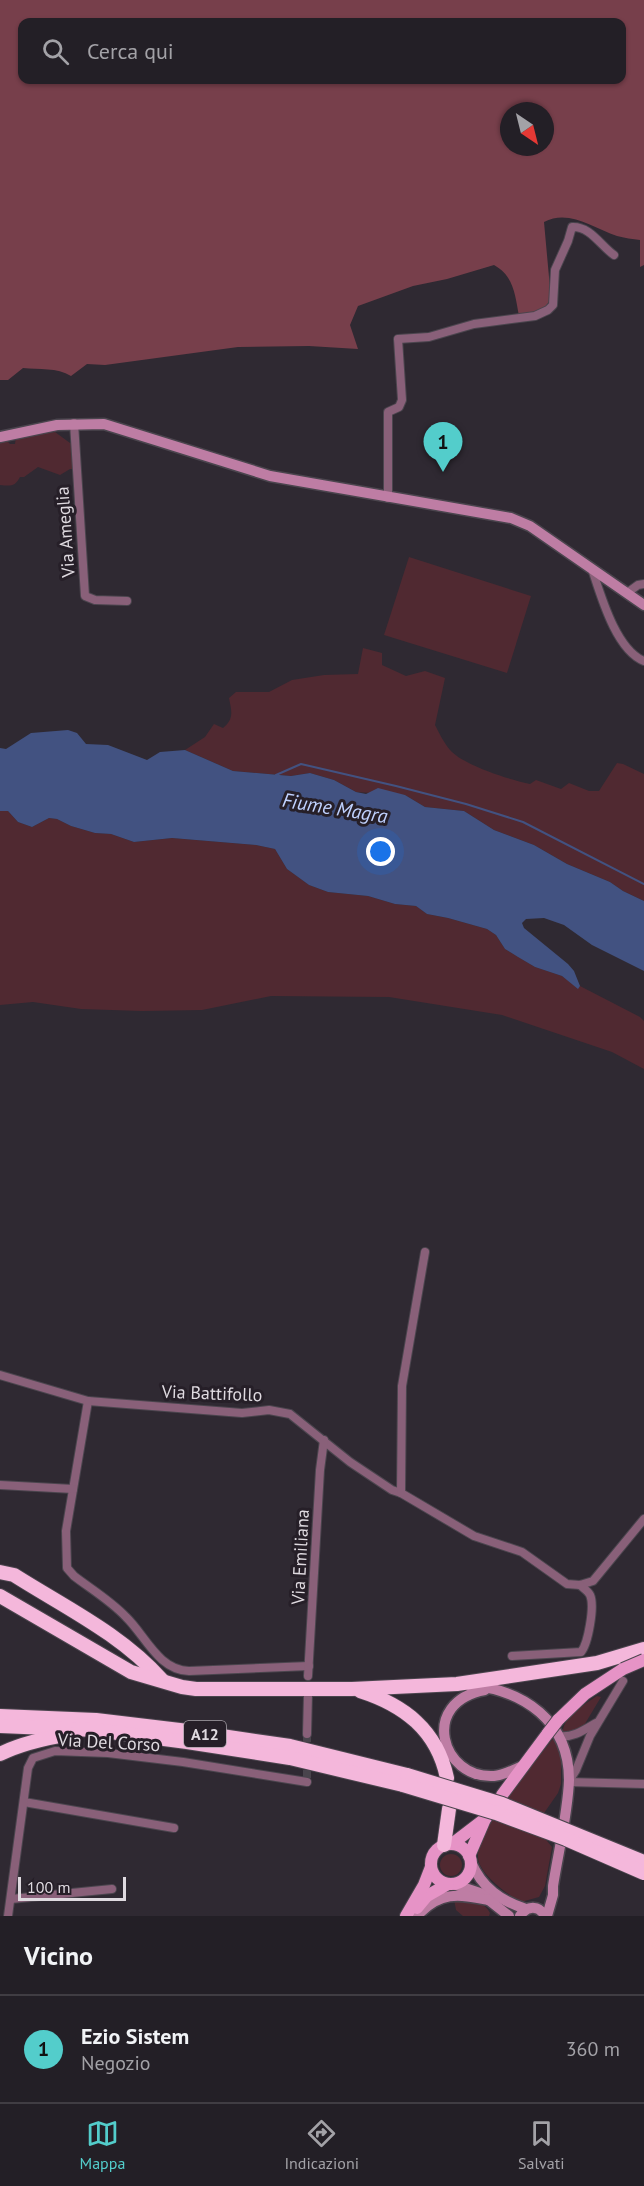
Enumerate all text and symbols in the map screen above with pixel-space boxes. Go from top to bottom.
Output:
search box [18,18,626,84]
icon: search [39,35,72,68]
text: Cerca qui [87,37,174,65]
north arrow [500,102,554,156]
pin: 1 [424,422,462,472]
street label: Via Ameglia [50,486,80,579]
water label: Fiume Magra [280,787,390,829]
your location [366,837,395,866]
street label: Via Battifollo [160,1380,263,1406]
street label: Via Emiliana [286,1509,314,1606]
road number: A12 [184,1721,226,1747]
street label: Via Del Corso [56,1728,161,1756]
scale bar [18,1874,126,1902]
text: 100 m [27,1877,70,1897]
text: Vicino [24,1939,93,1972]
text: Ezio Sistem [81,2022,189,2050]
text: 1 [38,2036,49,2062]
text: 360 m [566,2036,620,2062]
text: Negozio [81,2050,151,2076]
tab: Mappa [80,2117,125,2173]
tab: Indicazioni [284,2117,359,2173]
tab: Salvati [518,2117,564,2173]

